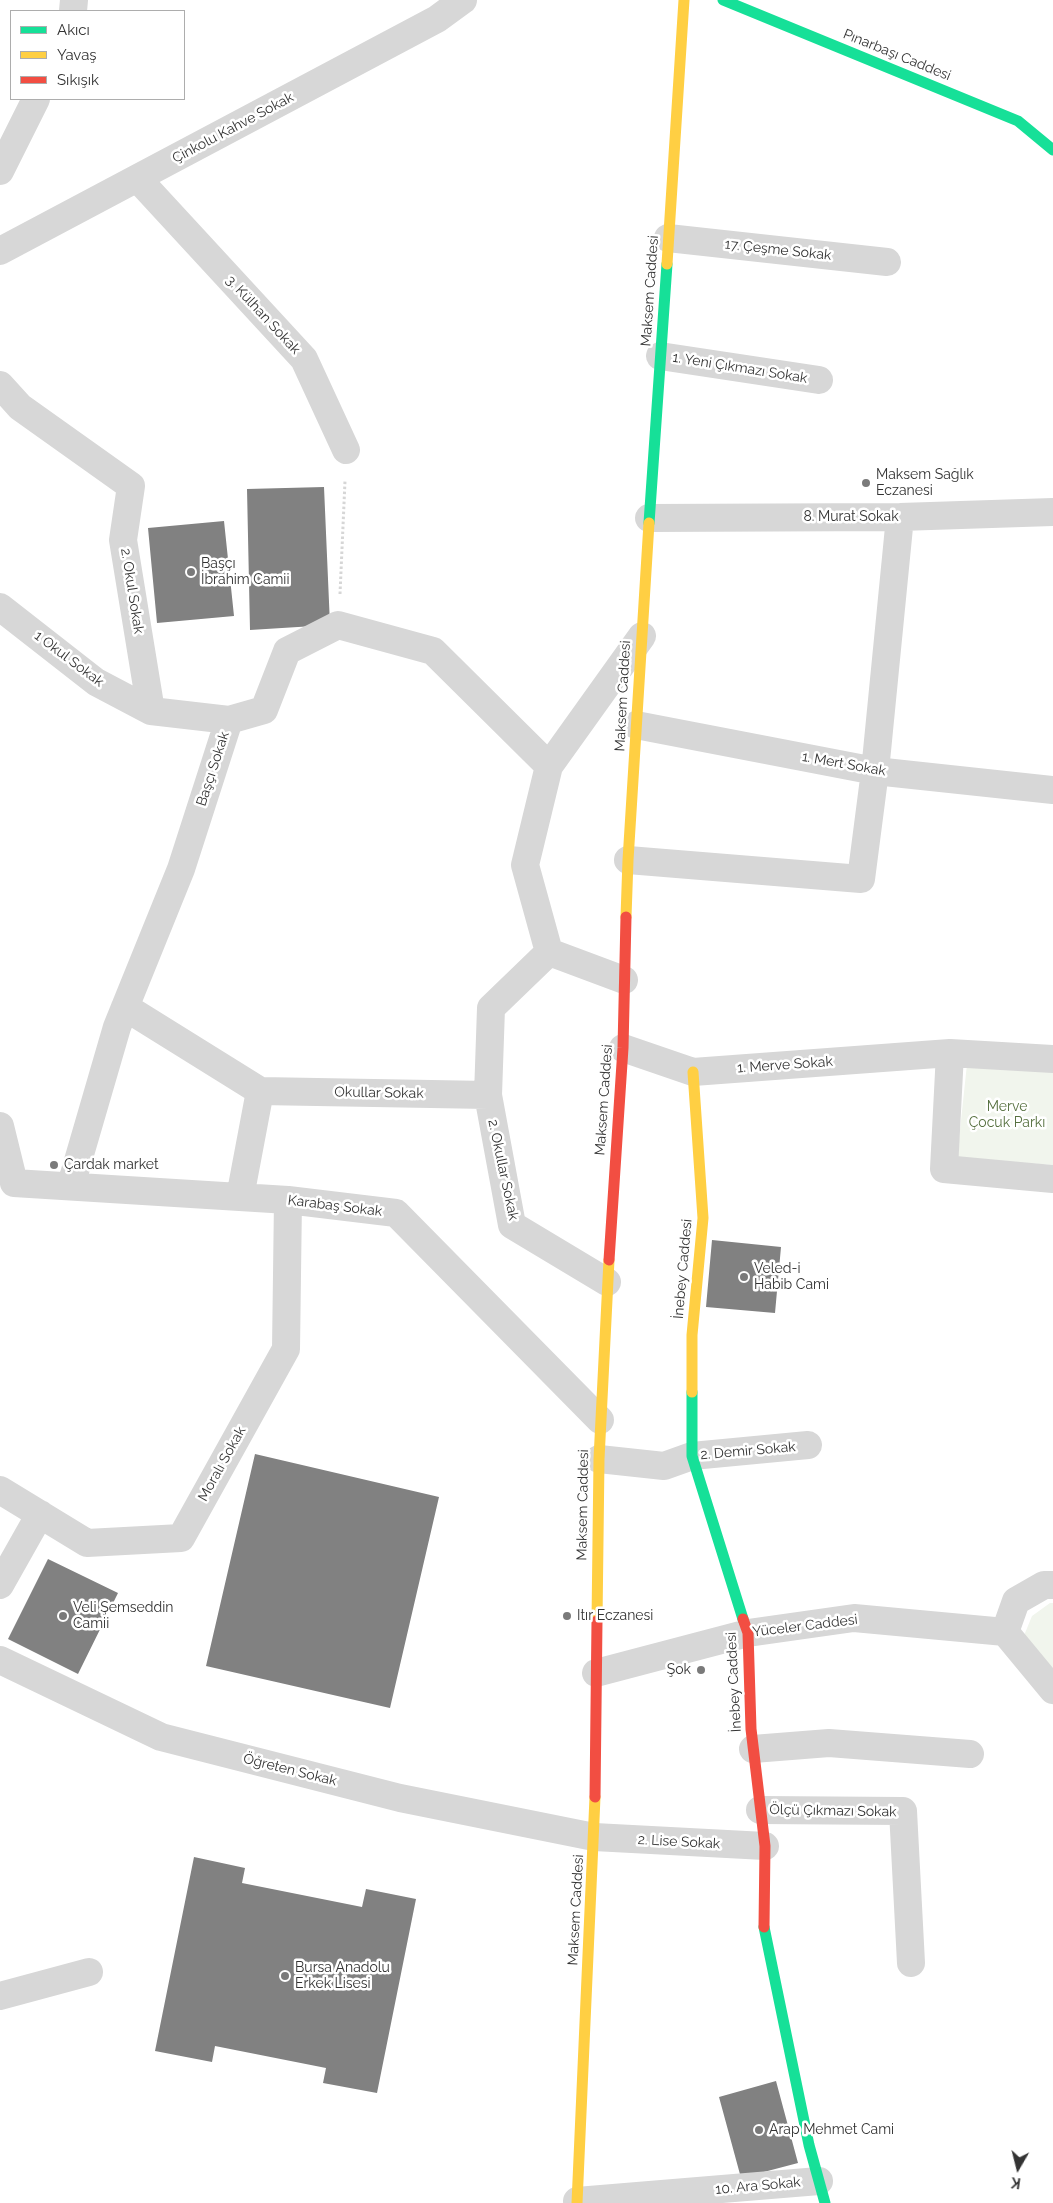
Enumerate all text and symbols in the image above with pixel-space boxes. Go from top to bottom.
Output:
legend [10,10,185,100]
text: Akıcı [57,21,90,39]
street label: Pınarbaşı Caddesi [841,26,953,84]
text: Yavaş [57,46,97,64]
text: Sıkışık [57,71,99,89]
street label: Çinkolu Kahve Sokak [170,89,296,167]
street label: Maksem Caddesi [638,235,662,347]
street label: 17. Çeşme Sokak [724,236,832,264]
street label: 3. Külhan Sokak [222,272,304,358]
street label: 1. Yeni Çıkmazı Sokak [671,349,809,387]
place label: Maksem Sağlık Eczanesi [876,467,974,500]
marker: Maksem Sağlık Eczanesi [860,477,872,489]
street label: 8. Murat Sokak [803,509,899,525]
street label: 2. Okul Sokak [117,547,147,635]
place label: Başçı İbrahim Camii [201,556,289,588]
marker: Başçı İbrahim Camii [185,566,197,578]
street label: 1 Okul Sokak [31,627,107,691]
street label: Maksem Caddesi [612,640,634,752]
street label: Başçı Sokak [193,730,233,808]
street label: 1. Mert Sokak [801,748,887,780]
street label: Maksem Caddesi [592,1044,616,1156]
street label: 1. Merve Sokak [737,1053,833,1077]
street label: Okullar Sokak [334,1084,424,1102]
park label: Merve Çocuk Parkı [969,1099,1045,1132]
street label: 2. Okullar Sokak [484,1118,522,1222]
place label: Çardak market [64,1157,159,1173]
marker: Çardak market [48,1159,60,1171]
street label: Karabaş Sokak [287,1192,383,1220]
street label: İnebey Caddesi [670,1218,696,1320]
place label: Veled-i Habib Cami [754,1261,829,1294]
marker: Veled-i Habib Cami [738,1271,750,1283]
street label: Moralı Sokak [195,1424,249,1504]
street label: 2. Demir Sokak [700,1438,796,1464]
street label: Maksem Caddesi [574,1449,592,1561]
place label: Veli Şemseddin Camii [73,1600,173,1632]
place label: Itır Eczanesi [577,1608,653,1624]
marker: Veli Şemseddin Camii [57,1610,69,1622]
marker: Itır Eczanesi [561,1610,573,1622]
street label: Yüceler Caddesi [752,1611,858,1641]
street label: İnebey Caddesi [723,1631,745,1733]
place label: Şok [667,1662,691,1678]
marker: Şok [695,1664,707,1676]
street label: Öğreten Sokak [241,1750,339,1790]
street label: Ölçü Çıkmazı Sokak [769,1801,897,1821]
street label: 2. Lise Sokak [637,1831,721,1853]
street label: Maksem Caddesi [565,1854,587,1966]
place label: Bursa Anadolu Erkek Lisesi [295,1960,390,1992]
marker: Bursa Anadolu Erkek Lisesi [279,1970,291,1982]
place label: Arap Mehmet Cami [769,2122,894,2138]
marker: Arap Mehmet Cami [753,2124,765,2136]
north arrow [993,2143,1043,2193]
street label: 10. Ara Sokak [715,2174,801,2198]
text: K [1010,2174,1022,2191]

